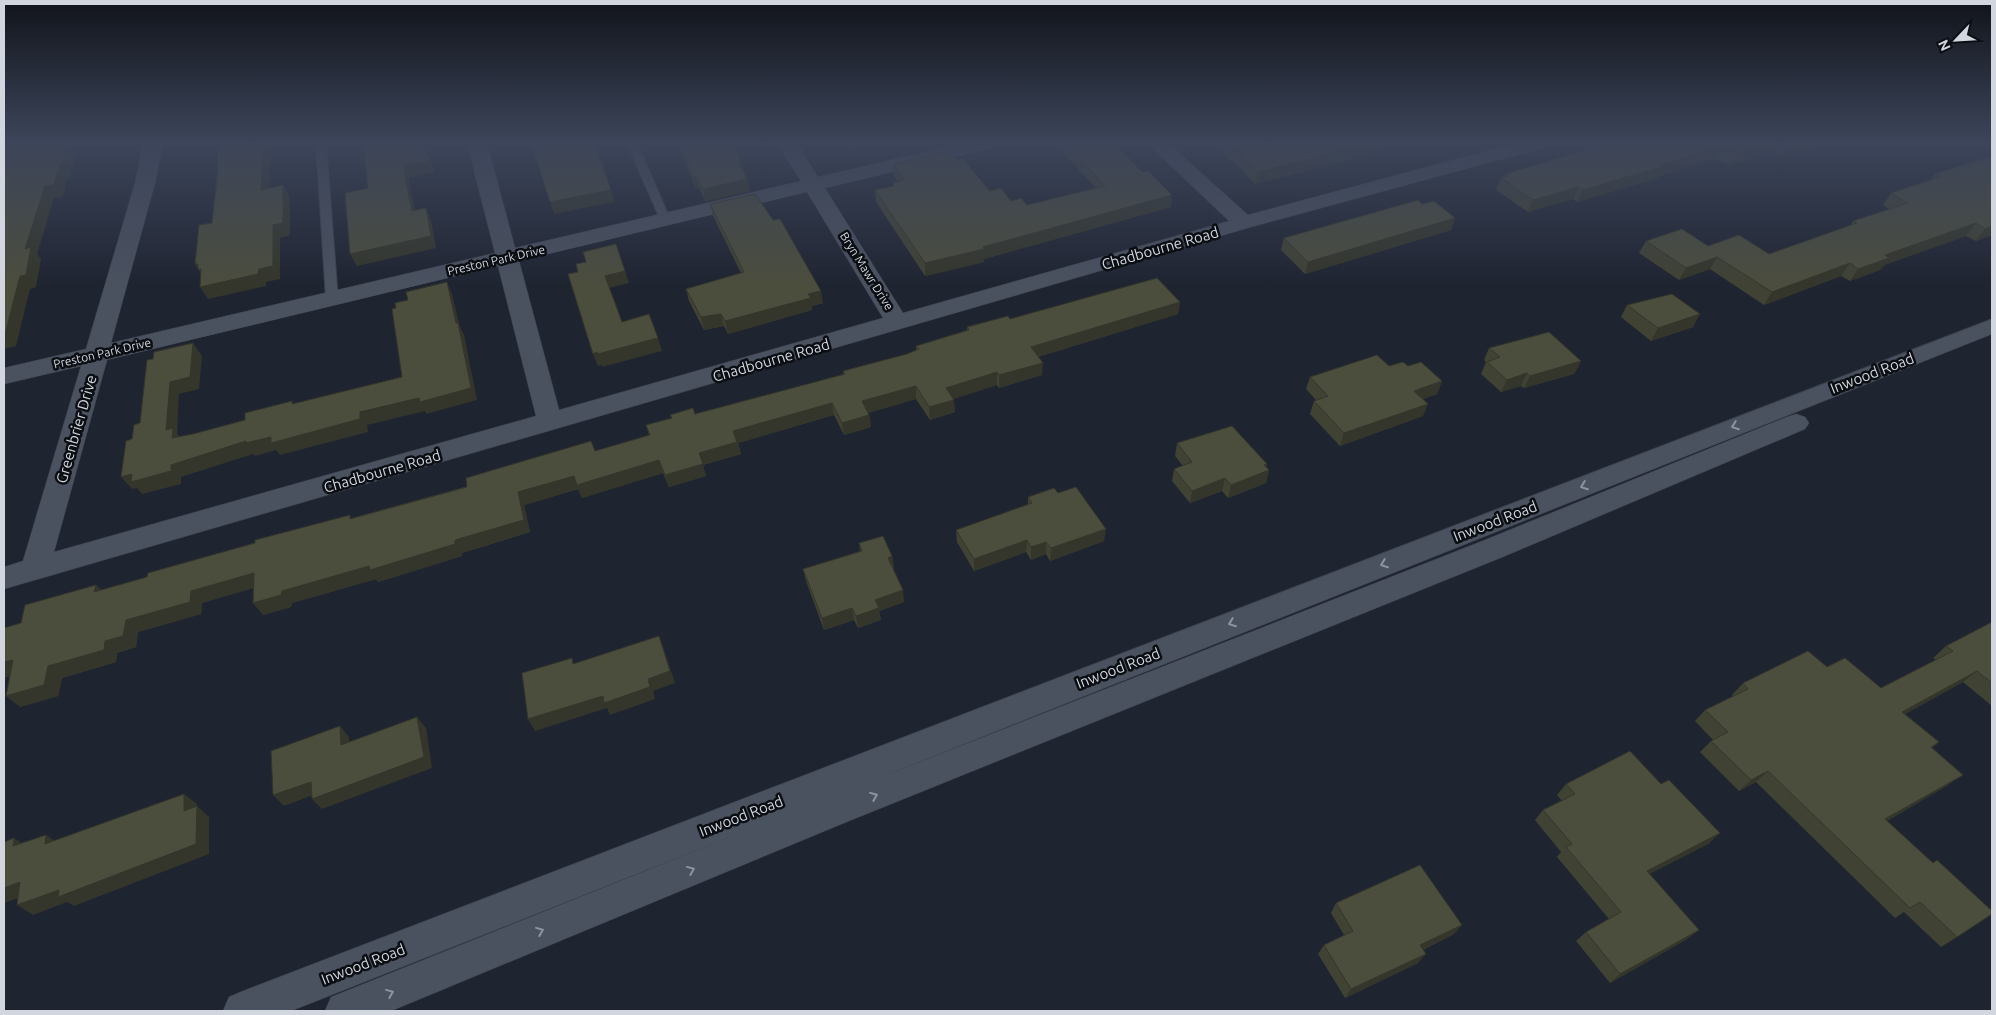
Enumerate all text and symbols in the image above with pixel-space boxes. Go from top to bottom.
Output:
north arrow [1931,15,1981,65]
text: N [1935,37,1954,54]
street label: Chadbourne Road [1100,223,1220,273]
street label: Bryn Mawr Drive [838,230,896,312]
street label: Preston Park Drive [446,242,546,278]
street label: Preston Park Drive [52,335,152,371]
street label: Chadbourne Road [711,335,831,385]
street label: Inwood Road [1828,349,1916,397]
street label: Greenbrier Drive [52,373,100,485]
one-way arrow [1731,420,1740,431]
street label: Chadbourne Road [322,446,442,496]
one-way arrow [1580,480,1589,490]
street label: Inwood Road [1451,497,1539,545]
one-way arrow [1380,558,1388,568]
one-way arrow [1228,617,1237,628]
street label: Inwood Road [1074,644,1162,692]
one-way arrow [869,791,878,802]
street label: Inwood Road [697,792,785,840]
one-way arrow [686,865,695,876]
one-way arrow [535,927,544,937]
street label: Inwood Road [319,940,407,988]
one-way arrow [385,988,394,999]

